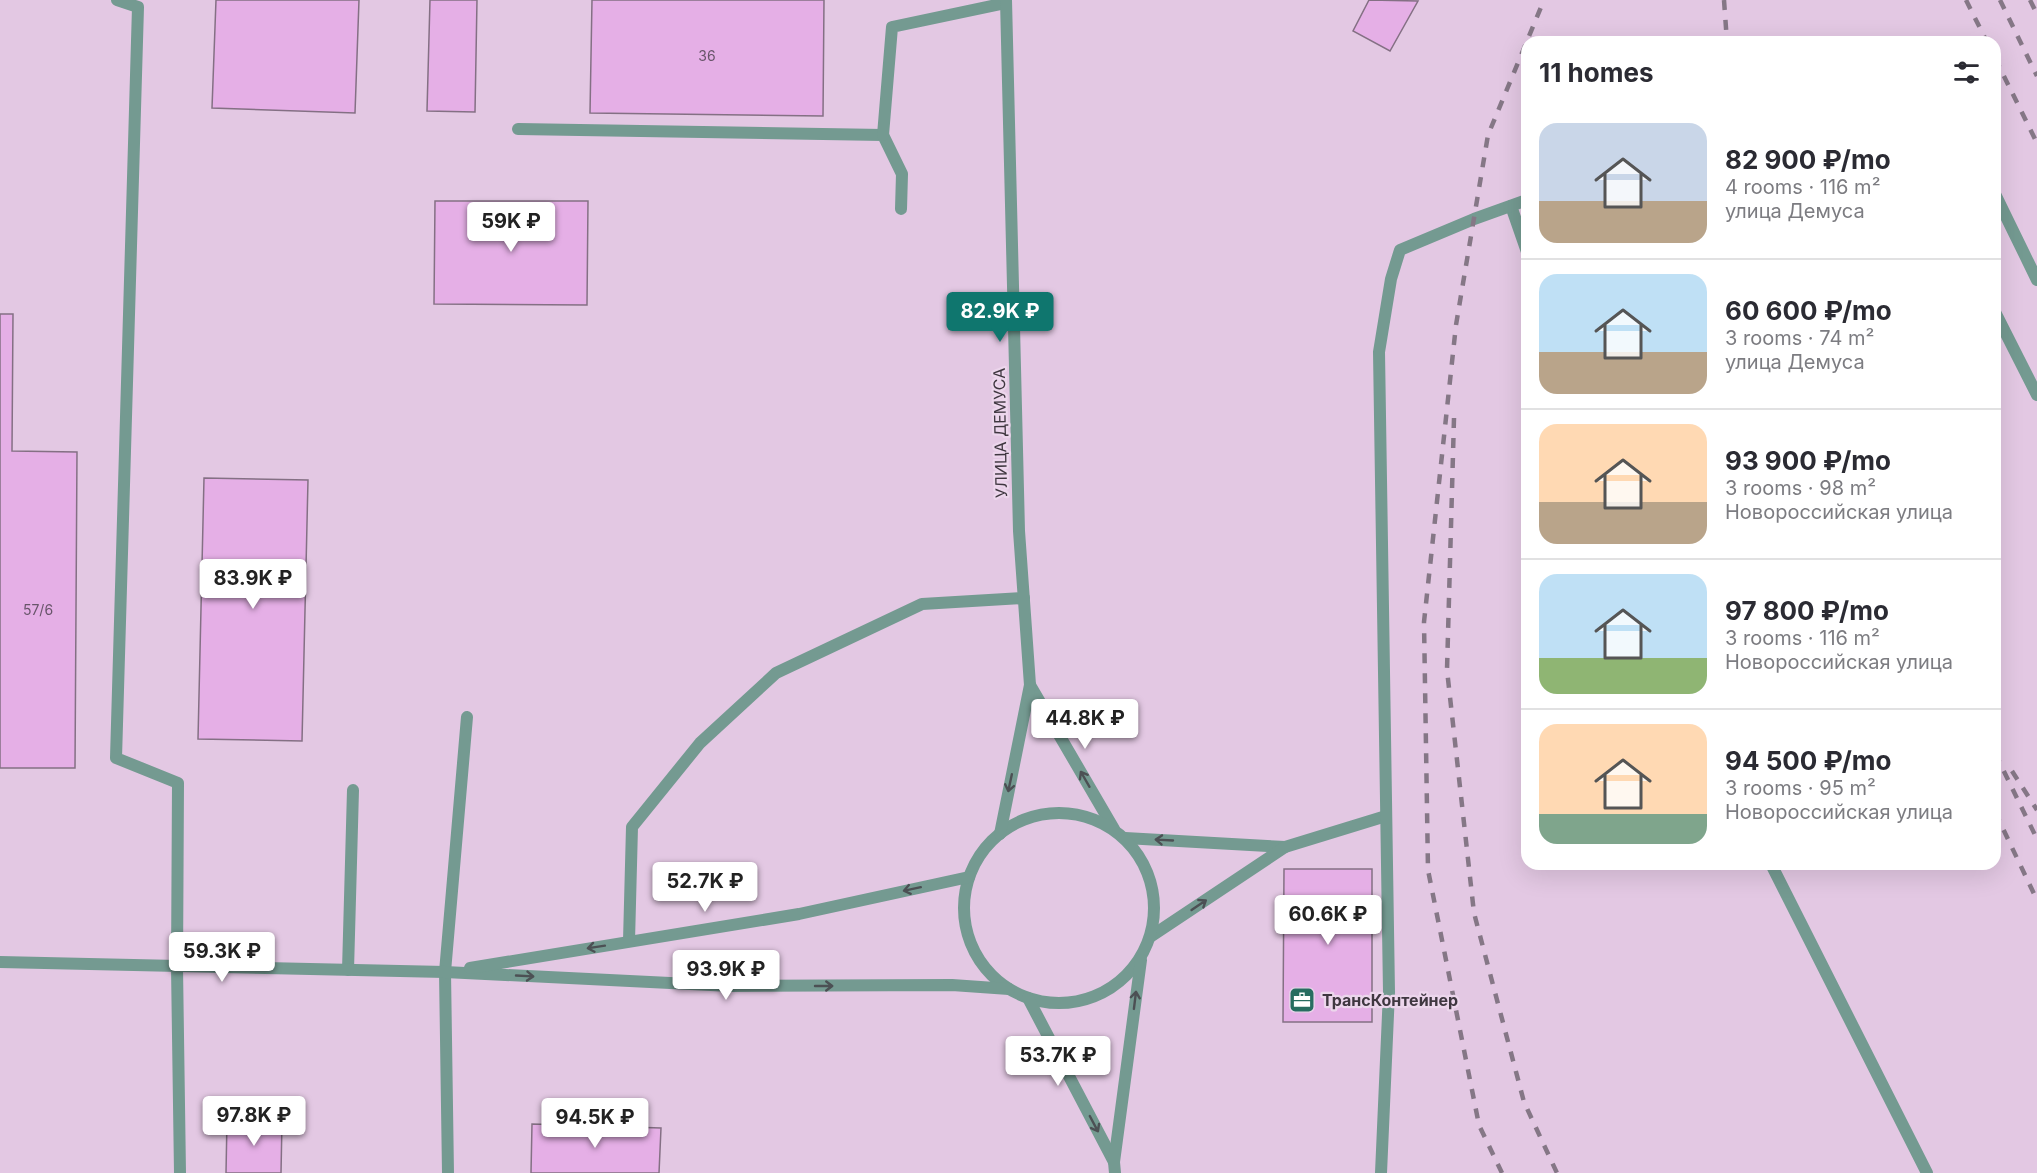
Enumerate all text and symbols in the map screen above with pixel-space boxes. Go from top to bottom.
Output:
house number: 36 [698,47,716,64]
icon: filters [1950,56,1983,89]
text: 11 homes [1539,57,1654,88]
text: 82 900 ₽/mo [1725,144,1891,175]
icon: home [1587,147,1659,219]
text: 4 rooms · 116 m² [1725,175,1880,199]
text: улица Демуса [1725,199,1865,223]
pin: 59K ₽ [469,202,553,253]
text: 59K ₽ [481,209,541,233]
pin: 82.9K ₽ [945,292,1055,343]
text: 60 600 ₽/mo [1725,295,1892,326]
icon: home [1587,298,1659,370]
text: 82.9K ₽ [961,299,1039,323]
text: 3 rooms · 74 m² [1725,326,1874,350]
text: улица Демуса [1725,350,1865,374]
street label: УЛИЦА ДЕМУСА [989,368,1011,498]
text: 93 900 ₽/mo [1725,445,1891,476]
icon: home [1587,448,1659,520]
text: 3 rooms · 98 m² [1725,476,1876,500]
text: Новороссийская улица [1725,500,1953,524]
pin: 83.9K ₽ [198,559,308,610]
text: 83.9K ₽ [214,566,292,590]
text: 97 800 ₽/mo [1725,595,1889,626]
icon: home [1587,598,1659,670]
house number: 57/6 [23,601,53,618]
text: 3 rooms · 116 m² [1725,626,1880,650]
text: Новороссийская улица [1725,650,1953,674]
pin: 44.8K ₽ [1030,699,1140,750]
text: 44.8K ₽ [1045,706,1125,730]
text: 94 500 ₽/mo [1725,745,1892,776]
icon: home [1587,748,1659,820]
one-way arrow [1078,771,1090,788]
one-way arrow [1004,773,1015,792]
text: 3 rooms · 95 m² [1725,776,1876,800]
text: Новороссийская улица [1725,800,1953,824]
one-way arrow [1154,834,1174,845]
pin: 52.7K ₽ [650,862,760,913]
text: 52.7K ₽ [666,869,744,893]
one-way arrow [903,884,922,896]
pin: 60.6K ₽ [1273,895,1383,946]
one-way arrow [1190,899,1207,911]
text: 60.6K ₽ [1289,902,1367,926]
pin: 59.3K ₽ [167,932,277,983]
text: 59.3K ₽ [183,939,261,963]
one-way arrow [587,941,607,952]
pin: 93.9K ₽ [671,950,781,1001]
text: 93.9K ₽ [687,957,765,981]
one-way arrow [514,970,534,981]
one-way arrow [814,980,834,992]
office icon: ТрансКонтейнер [1287,985,1317,1015]
place label: ТрансКонтейнер [1322,990,1458,1010]
one-way arrow [1130,991,1141,1011]
pin: 53.7K ₽ [1003,1036,1113,1087]
text: 53.7K ₽ [1019,1043,1097,1067]
pin: 97.8K ₽ [199,1096,309,1147]
pin: 94.5K ₽ [540,1098,650,1149]
text: 97.8K ₽ [217,1103,291,1127]
text: 94.5K ₽ [555,1105,635,1129]
one-way arrow [1089,1115,1100,1133]

